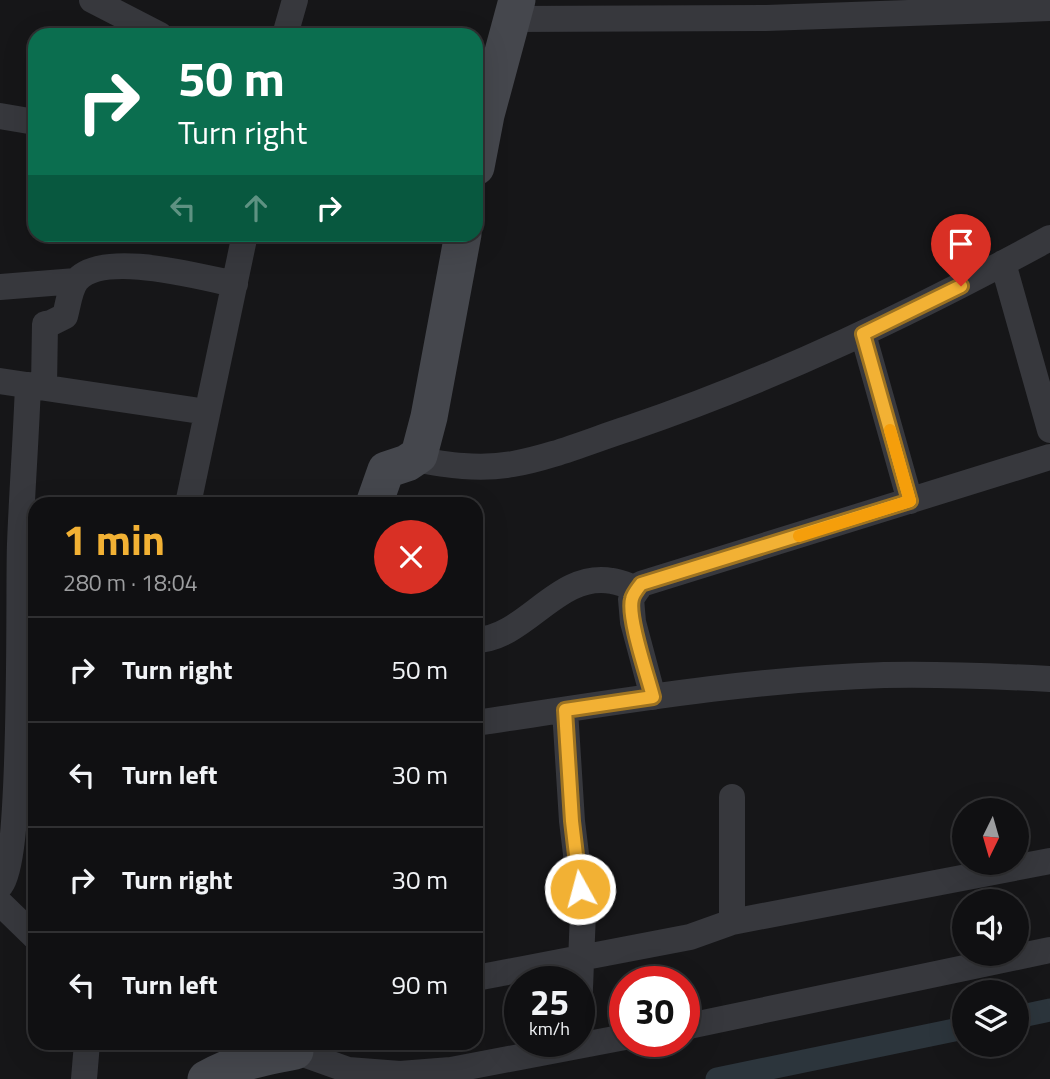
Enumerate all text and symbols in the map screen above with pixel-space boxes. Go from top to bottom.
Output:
text: 50 m [178,40,285,115]
icon: right [63,56,154,147]
text: Turn right [178,108,307,156]
icon: left [164,189,202,227]
icon: ahead [237,189,275,227]
icon: right [310,189,348,227]
pin [931,214,991,286]
icon: arrive [942,225,980,263]
text: 1 min [63,507,165,571]
button: close [374,520,448,594]
text: 280 m · 18:04 [63,565,198,600]
text: Turn right [122,650,233,689]
text: 50 m [391,650,448,689]
icon: right [63,651,101,689]
text: Turn left [122,755,217,794]
text: 30 m [391,755,448,794]
icon: left [63,756,101,794]
north arrow [952,798,1029,875]
map controls [952,798,1029,1057]
position arrow [543,852,617,926]
text: Turn right [122,860,233,899]
text: 30 m [391,860,448,899]
icon: right [63,861,101,899]
button: sound [952,889,1029,966]
text: Turn left [122,965,217,1004]
text: 90 m [391,965,448,1004]
icon: left [63,966,101,1004]
speed limit sign: 30 [609,966,700,1057]
text: 25 [530,975,569,1029]
button: layers [952,980,1029,1057]
text: km/h [529,1015,570,1042]

